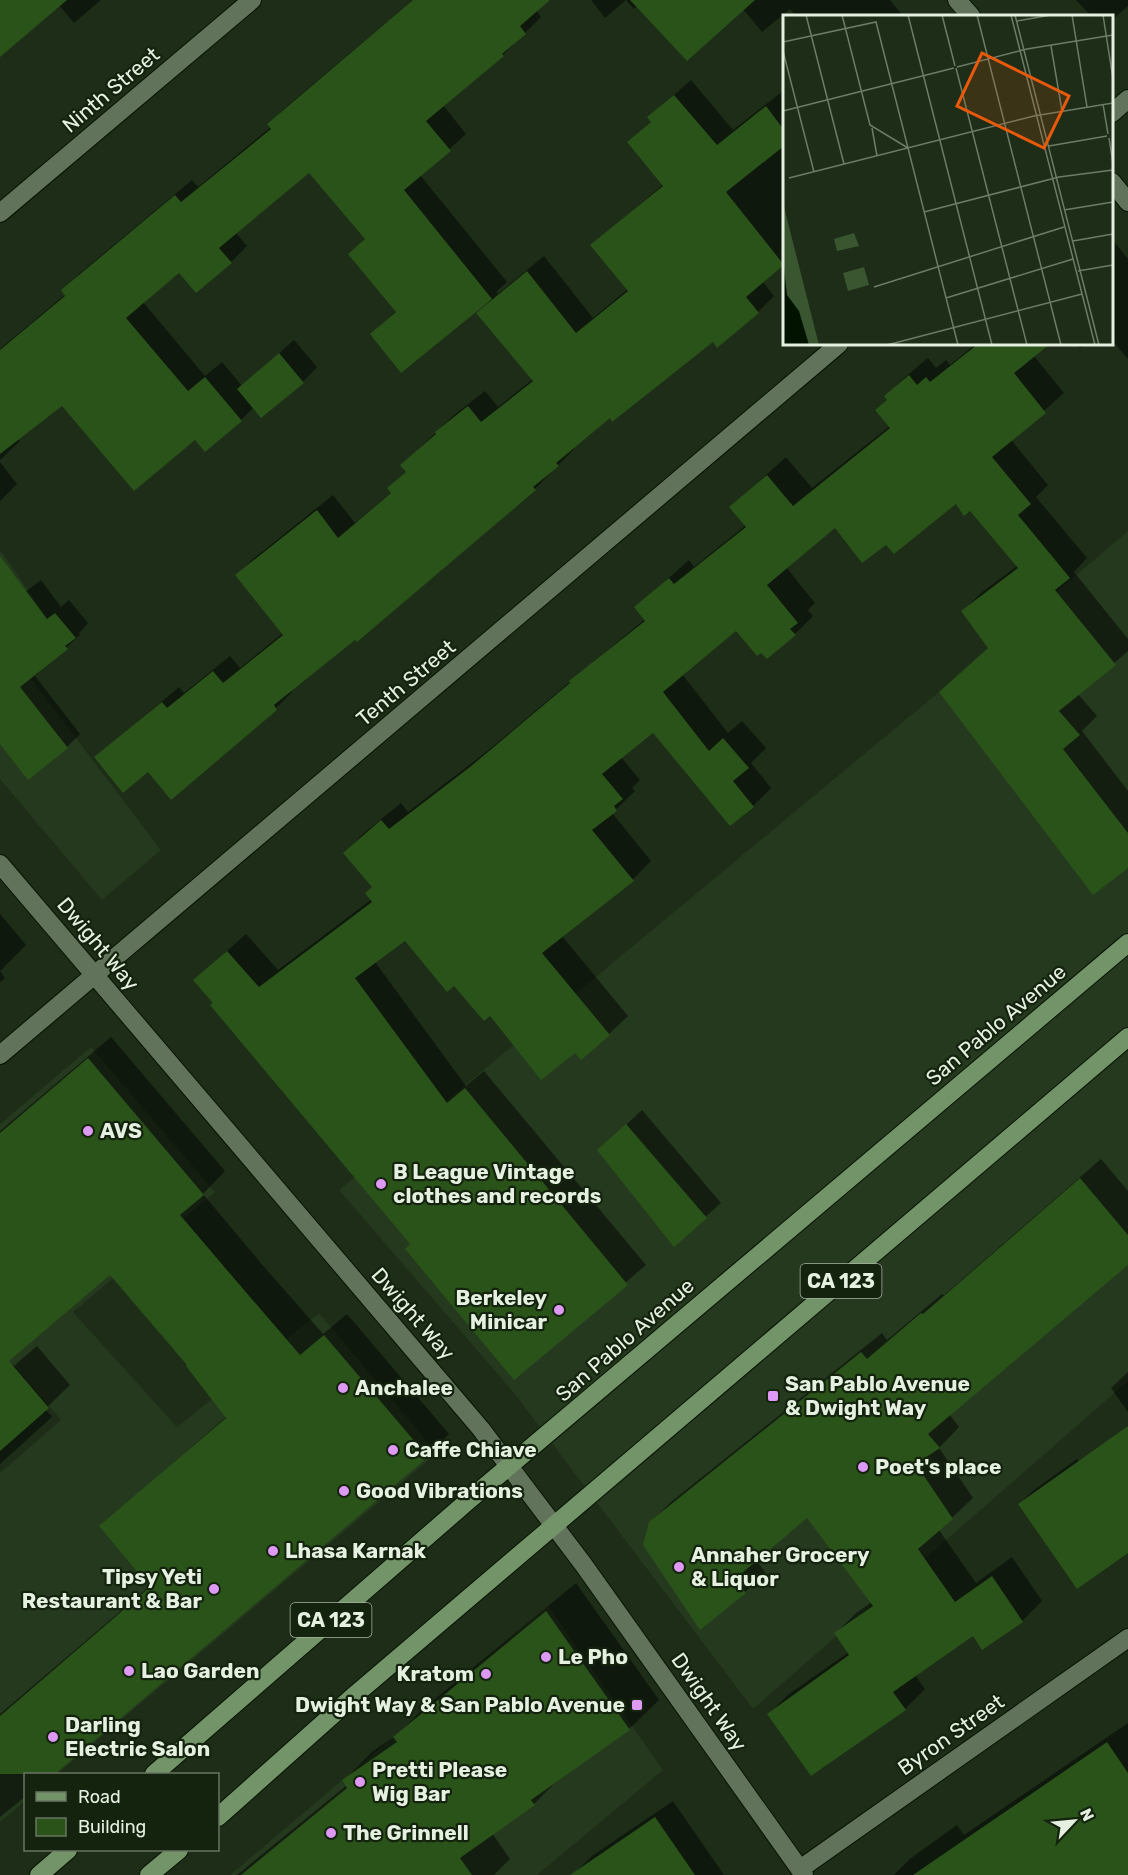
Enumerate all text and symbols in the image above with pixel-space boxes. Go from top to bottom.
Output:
inset map [783,15,1113,345]
street label: Ninth Street [57,42,164,137]
street label: Tenth Street [351,634,460,731]
street label: Dwight Way [52,892,145,996]
street label: San Pablo Avenue [921,959,1071,1090]
place label: AVS [100,1118,142,1143]
marker: AVS [81,1124,95,1138]
place label: B League Vintage clothes and records [393,1159,601,1208]
marker: B League Vintage clothes and records [374,1177,388,1191]
street label: Dwight Way [367,1262,460,1365]
road number: CA 123 [800,1264,882,1298]
street label: San Pablo Avenue [550,1273,699,1407]
place label: Berkeley Minicar [455,1285,547,1334]
marker: Berkeley Minicar [552,1303,566,1317]
place label: San Pablo Avenue & Dwight Way [785,1371,970,1420]
place label: Anchalee [355,1375,453,1400]
marker: Anchalee [336,1381,350,1395]
marker: San Pablo Avenue & Dwight Way [766,1389,780,1403]
place label: Caffe Chiave [405,1437,537,1462]
marker: Caffe Chiave [386,1443,400,1457]
place label: Poet's place [875,1454,1001,1479]
marker: Poet's place [856,1460,870,1474]
place label: Good Vibrations [356,1478,523,1503]
marker: Good Vibrations [337,1484,351,1498]
place label: Lhasa Karnak [285,1538,427,1563]
place label: Annaher Grocery & Liquor [691,1542,870,1591]
marker: Lhasa Karnak [266,1544,280,1558]
marker: Annaher Grocery & Liquor [672,1560,686,1574]
place label: Tipsy Yeti Restaurant & Bar [22,1564,202,1613]
marker: Tipsy Yeti Restaurant & Bar [207,1582,221,1596]
road number: CA 123 [290,1603,372,1637]
place label: Le Pho [558,1644,628,1669]
street label: Dwight Way [667,1648,753,1756]
marker: Le Pho [539,1650,553,1664]
place label: Lao Garden [141,1658,259,1683]
place label: Kratom [397,1661,474,1686]
marker: Lao Garden [122,1664,136,1678]
marker: Kratom [479,1667,493,1681]
street label: Byron Street [893,1689,1009,1780]
place label: Dwight Way & San Pablo Avenue [295,1692,625,1717]
marker: Dwight Way & San Pablo Avenue [630,1698,644,1712]
place label: Darling Electric Salon [65,1712,210,1761]
marker: Darling Electric Salon [46,1730,60,1744]
place label: Pretti Please Wig Bar [372,1757,507,1806]
legend [24,1773,219,1851]
marker: Pretti Please Wig Bar [353,1775,367,1789]
text: Road [78,1786,121,1808]
north arrow [1044,1791,1104,1851]
text: N [1076,1805,1098,1824]
text: Building [78,1816,146,1838]
place label: The Grinnell [343,1820,469,1845]
marker: The Grinnell [324,1826,338,1840]

